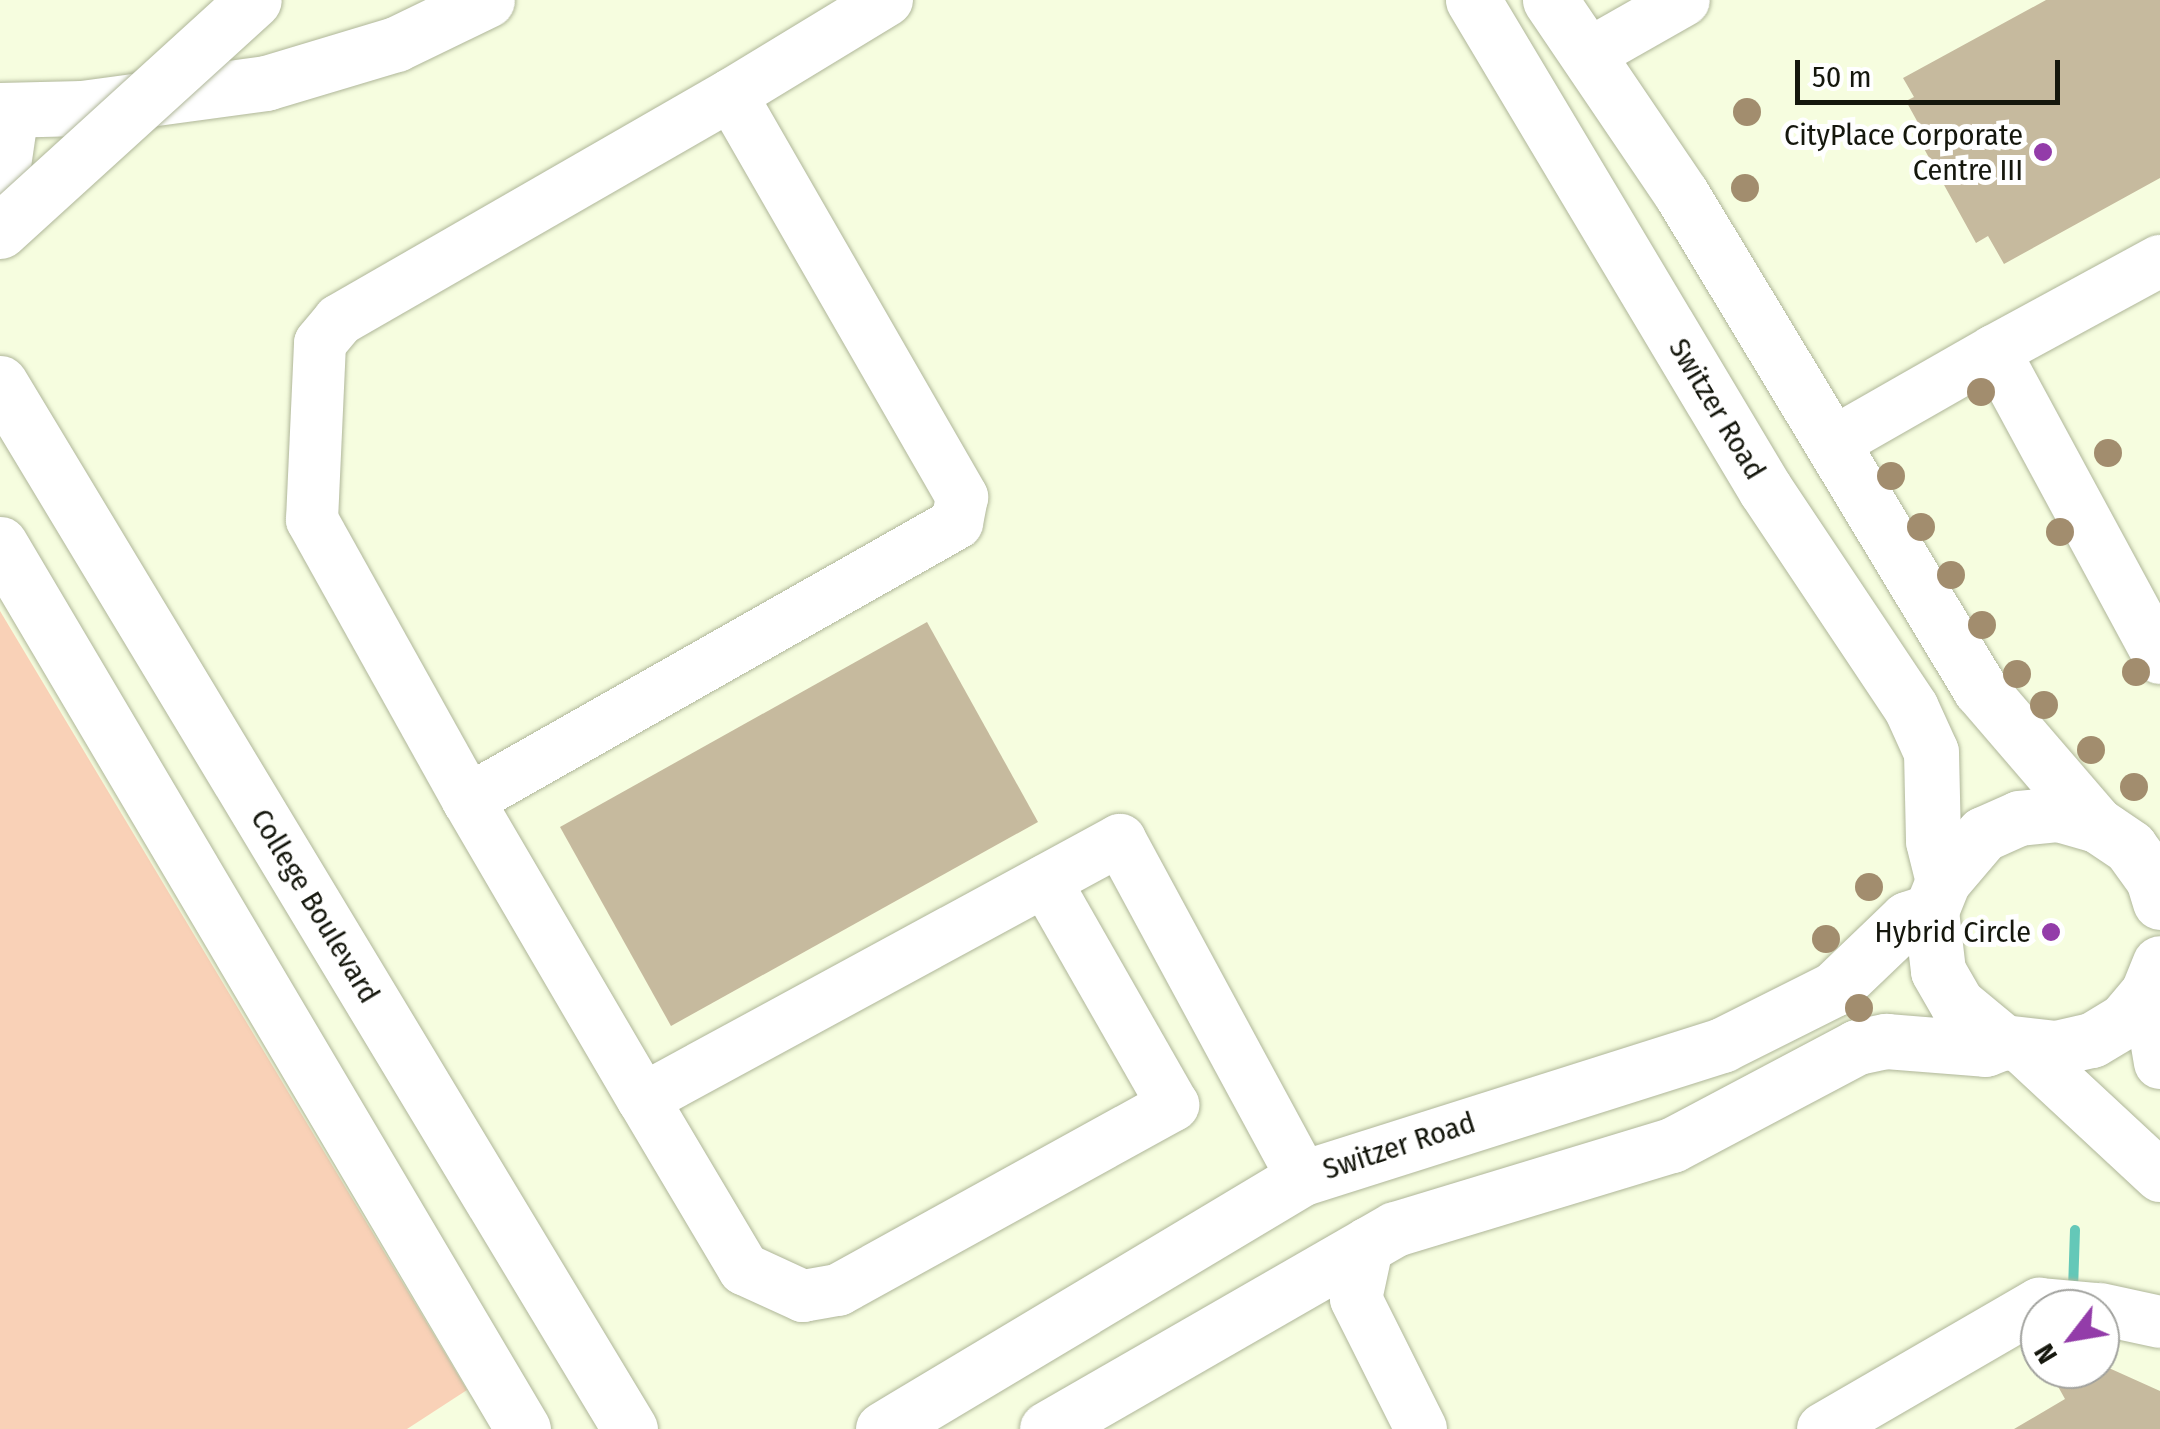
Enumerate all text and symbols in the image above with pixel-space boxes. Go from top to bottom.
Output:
scale bar [1800,40,2065,102]
text: 50 m [1812,59,1872,95]
place label: CityPlace Corporate Centre III [1784,117,2023,188]
marker: CityPlace Corporate Centre III [2032,141,2054,163]
street label: Switzer Road [1661,332,1773,486]
street label: College Boulevard [243,802,387,1010]
place label: Hybrid Circle [1874,914,2031,950]
marker: Hybrid Circle [2040,921,2062,943]
street label: Switzer Road [1318,1104,1480,1188]
north arrow [2020,1289,2120,1389]
text: N [2027,1338,2064,1369]

